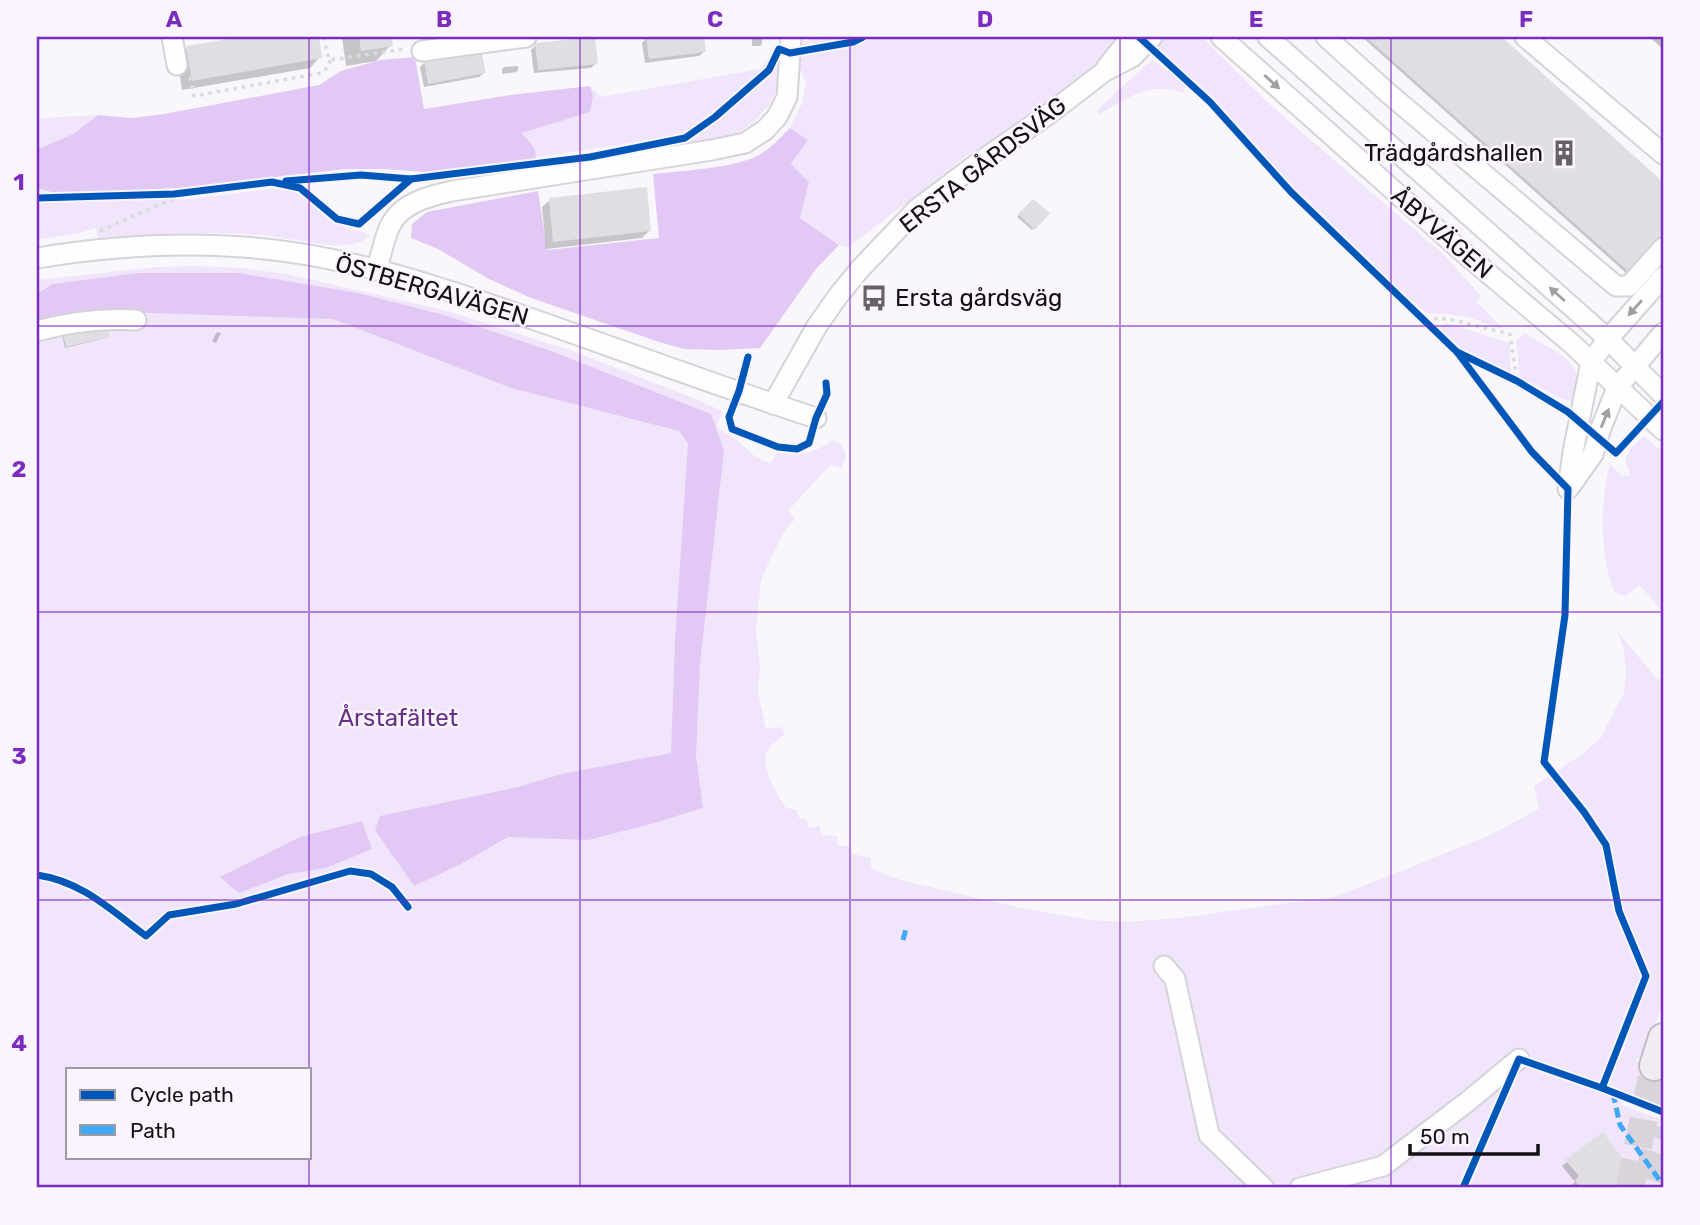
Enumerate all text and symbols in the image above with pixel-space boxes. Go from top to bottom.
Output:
text: A [166,5,183,33]
text: B [436,5,452,33]
text: C [707,5,723,33]
text: D [977,5,993,33]
text: E [1249,5,1263,33]
text: F [1519,5,1533,33]
one-way arrow [1263,74,1280,89]
street label: ERSTA GÅRDSVÄG [894,91,1072,239]
building icon: Trädgårdshallen [1549,138,1579,168]
place label: Trädgårdshallen [1364,139,1543,167]
text: 1 [13,168,25,196]
street label: ÅBYVÄGEN [1386,181,1498,285]
street label: ÖSTBERGAVÄGEN [332,249,532,331]
bus stop icon: Ersta gårdsväg [859,283,889,313]
place label: Ersta gårdsväg [895,284,1062,312]
one-way arrow [1548,286,1566,302]
one-way arrow [1628,299,1644,316]
one-way arrow [1600,407,1611,428]
text: 2 [12,455,26,483]
park label: Årstafältet [338,704,458,732]
text: 3 [11,742,27,770]
text: 4 [11,1029,27,1057]
legend [66,1068,312,1158]
text: Cycle path [130,1082,234,1107]
scale bar [1410,1113,1537,1157]
text: Path [130,1118,176,1143]
text: 50 m [1420,1124,1470,1149]

